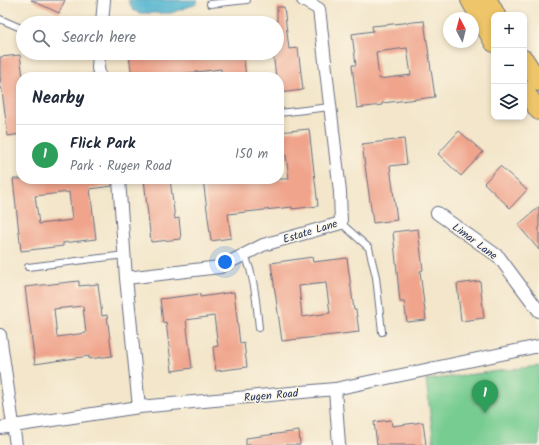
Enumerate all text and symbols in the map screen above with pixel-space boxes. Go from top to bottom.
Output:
north arrow [443,12,479,48]
map controls [491,12,527,120]
button: + [491,12,527,48]
search box [16,16,284,60]
text: Search here [62,26,136,50]
icon: search [30,27,52,49]
button: − [491,48,527,84]
button: layers [491,84,527,120]
text: Nearby [32,85,84,112]
text: Flick Park [70,132,135,156]
text: 1 [43,144,47,165]
text: 150 m [235,144,268,165]
text: Park · Rugen Road [70,156,171,177]
street label: Estate Lane [281,215,340,249]
street label: Limar Lane [448,219,501,265]
your location [215,252,235,272]
pin: 1 [472,380,498,413]
street label: Rugen Road [243,385,299,407]

